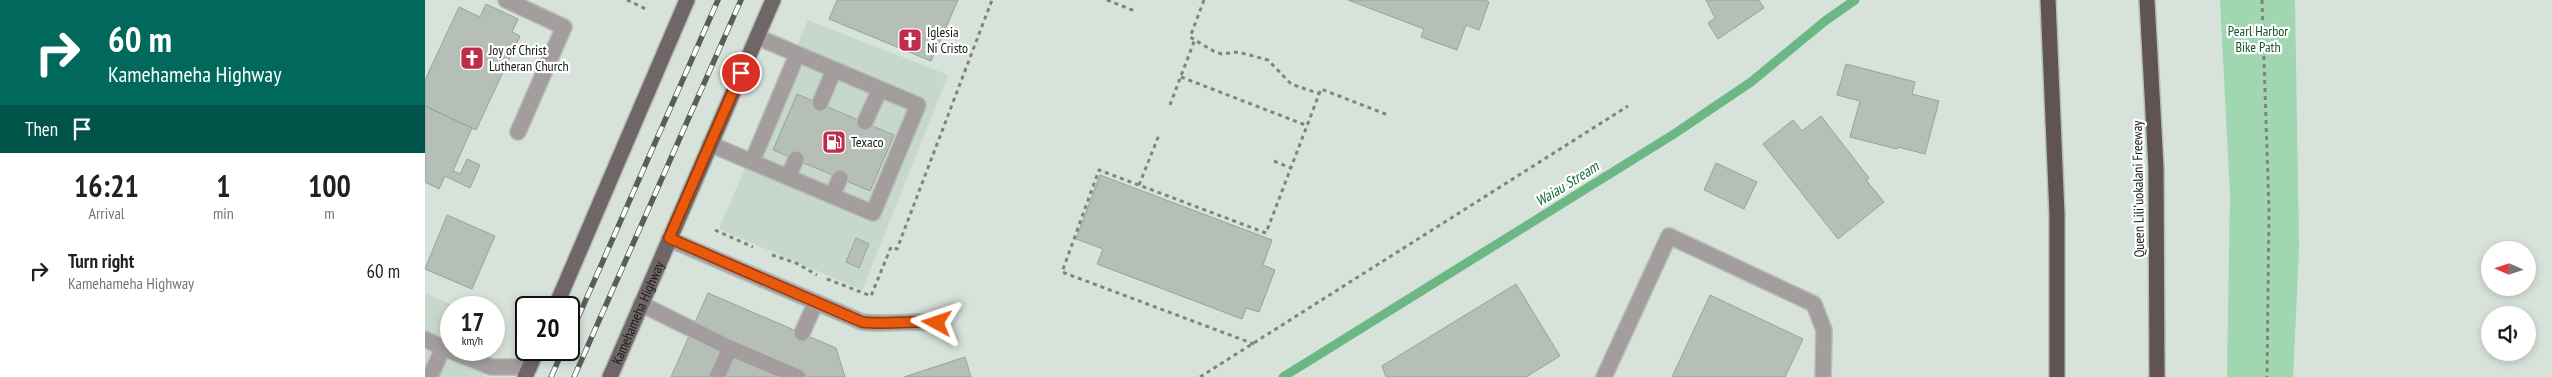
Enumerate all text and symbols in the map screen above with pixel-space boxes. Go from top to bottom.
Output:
text: 60 m [108,16,172,62]
icon: right [25,20,90,85]
park label: Pearl Harbor Bike Path [2228,22,2288,56]
place label: Iglesia Ni Cristo [927,23,968,57]
church icon: Iglesia Ni Cristo [897,27,923,53]
place label: Joy of Christ Lutheran Church [488,41,569,75]
church icon: Joy of Christ Lutheran Church [459,45,485,71]
pin [720,52,762,94]
icon: arrive [727,59,755,87]
text: Kamehameha Highway [108,60,281,88]
icon: arrive [68,115,96,143]
text: Then [25,117,58,141]
street label: Queen Liliʻuokalani Freeway [2128,120,2148,258]
fuel station icon: Texaco [821,129,847,155]
place label: Texaco [851,133,884,151]
water label: Waiau Stream [1532,156,1603,210]
text: 16:21 [74,166,139,205]
text: 1 [216,166,231,205]
text: 100 [308,166,351,205]
text: Arrival [88,203,125,223]
text: min [213,203,234,223]
text: m [324,203,335,223]
north arrow [2481,241,2536,296]
map controls [2481,241,2536,361]
text: Turn right [68,249,134,273]
icon: right [25,257,53,285]
street label: Kamehameha Highway [608,258,668,367]
text: 60 m [367,259,400,283]
text: Kamehameha Highway [68,273,194,293]
speed limit sign: 20 [515,296,580,361]
position arrow [910,296,962,348]
text: 17 [461,306,484,338]
button: sound [2481,306,2536,361]
text: km/h [462,333,483,348]

